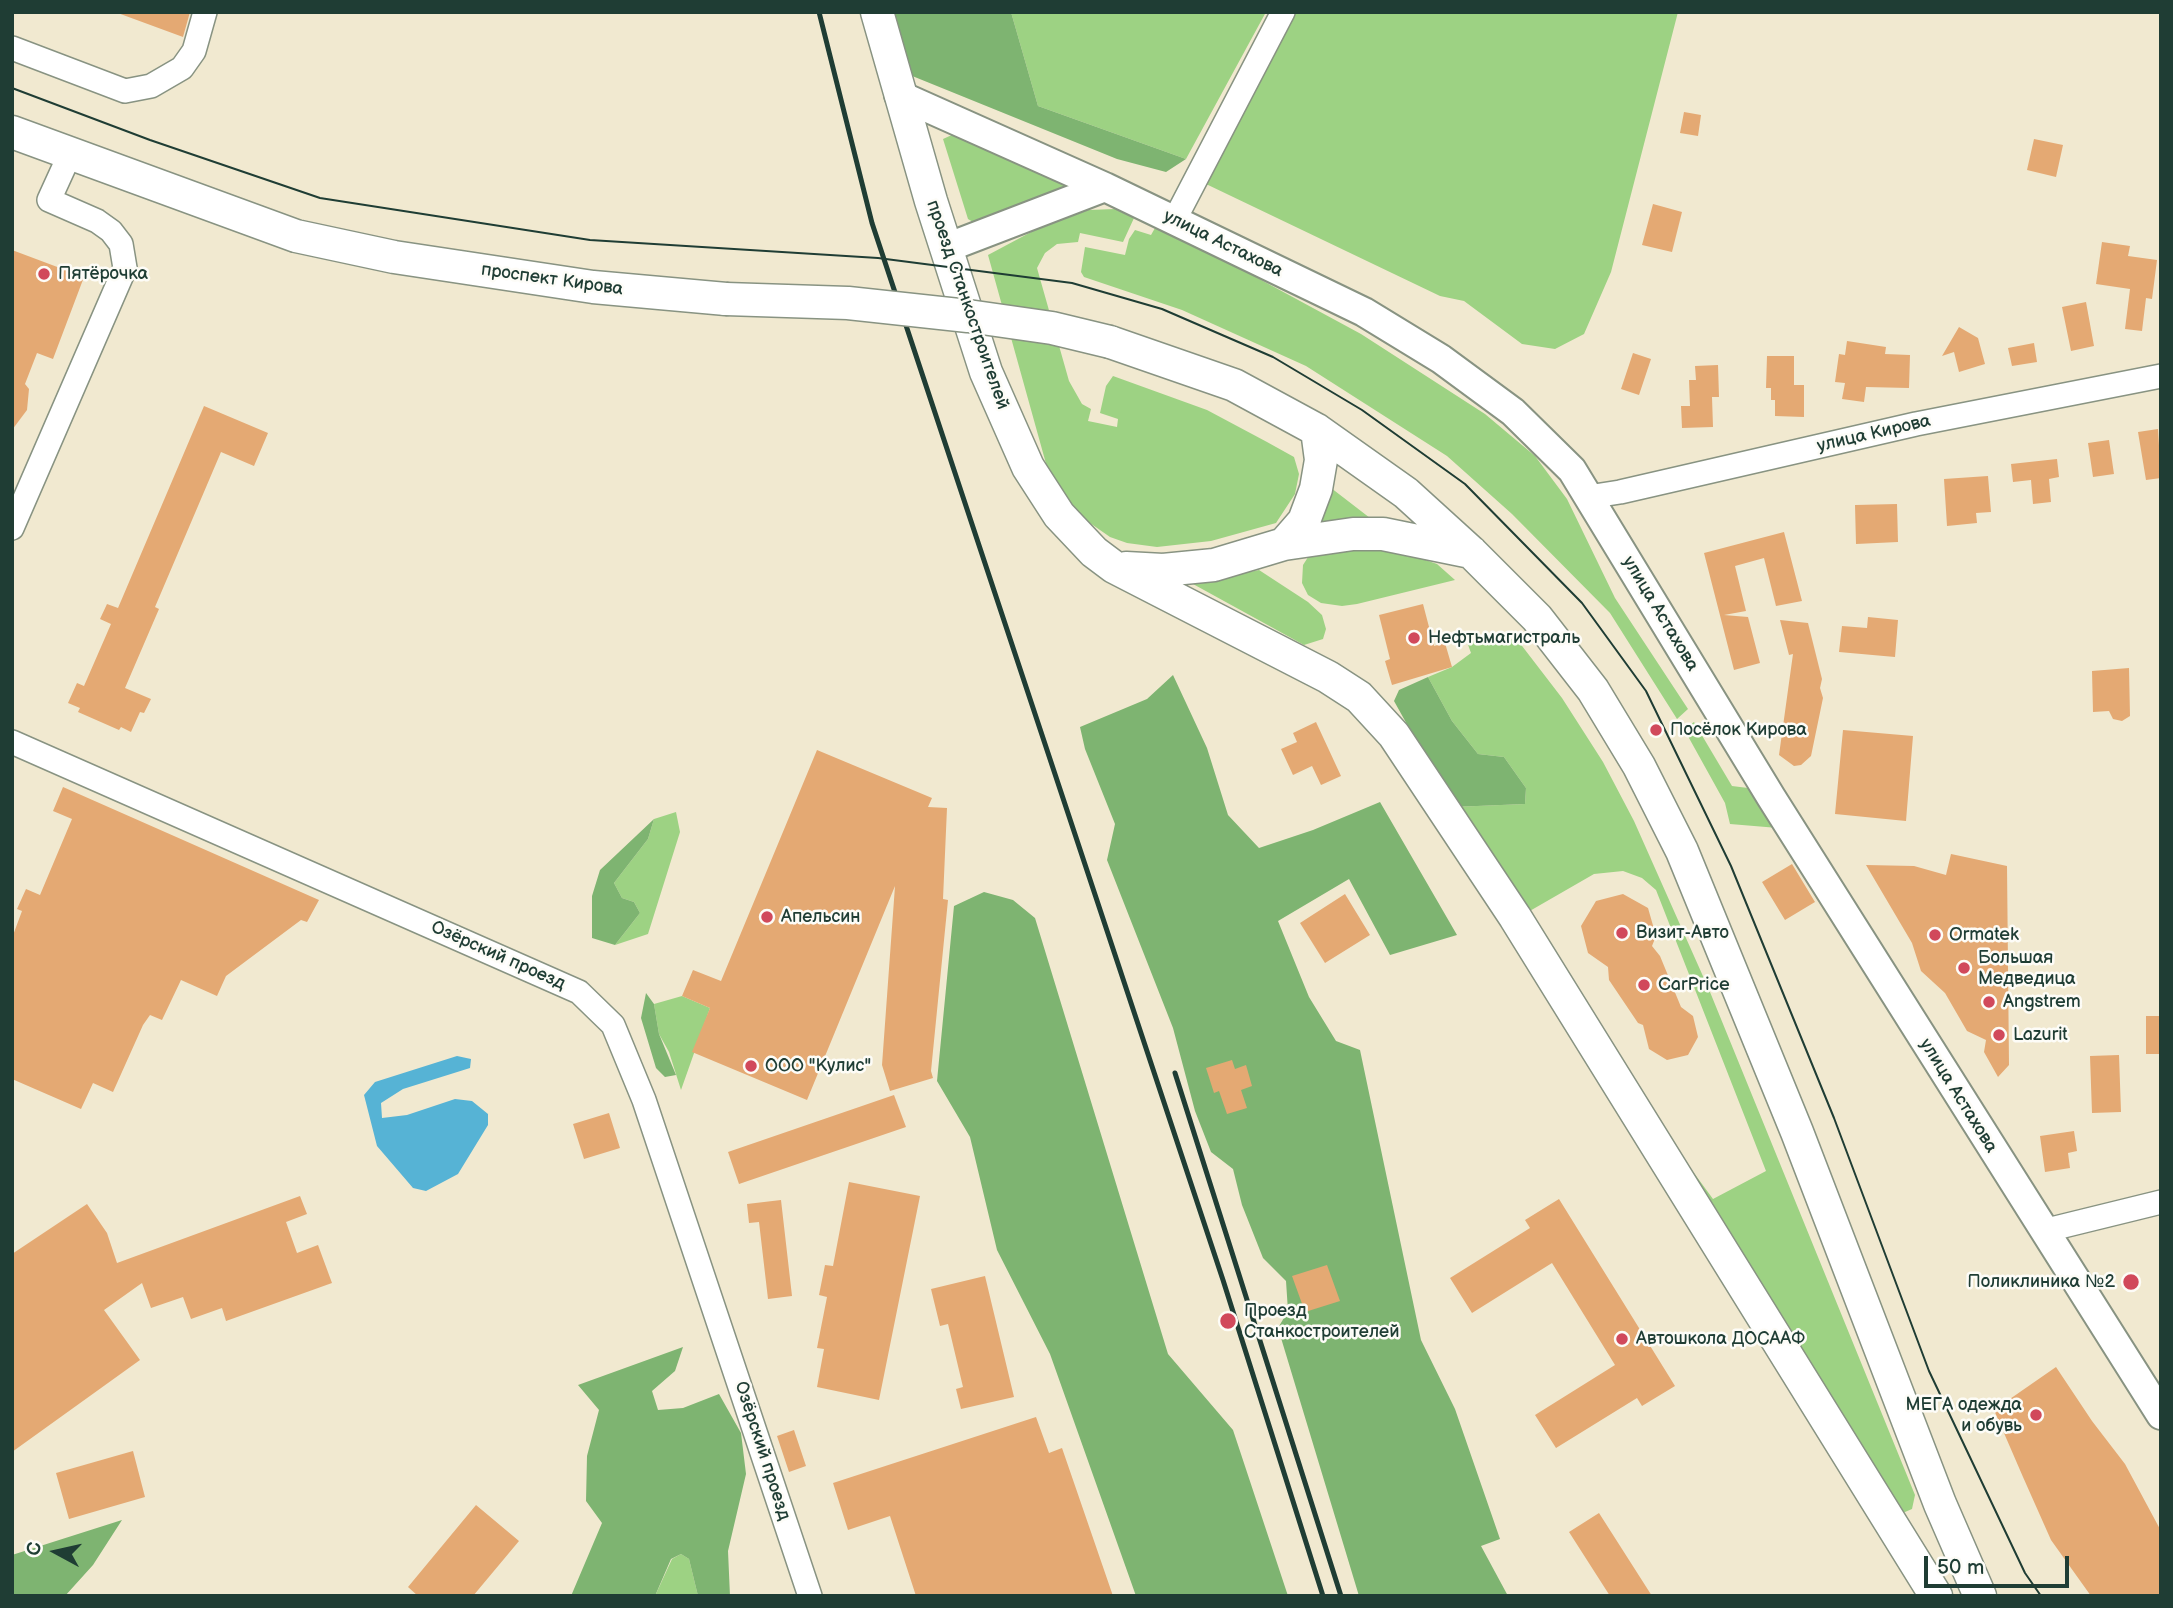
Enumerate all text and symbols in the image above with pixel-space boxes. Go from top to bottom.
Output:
street label: проезд Станкостроителей [921,198,1013,412]
street label: улица Астахова [1160,206,1286,282]
street label: проспект Кирова [480,259,624,301]
place label: Пятёрочка [58,263,148,285]
marker: Пятёрочка [36,266,52,282]
street label: улица Кирова [1815,410,1933,458]
street label: улица Астахова [1617,553,1703,675]
place label: Нефтьмагистраль [1428,627,1580,649]
marker: Нефтьмагистраль [1406,630,1422,646]
place label: Посёлок Кирова [1670,719,1807,741]
marker: Посёлок Кирова [1648,722,1664,738]
place label: Апельсин [781,906,861,928]
marker: Апельсин [759,909,775,925]
street label: Озёрский проезд [427,917,569,995]
place label: Визит-Авто [1636,922,1729,944]
place label: Ormatek [1949,924,2019,946]
marker: Визит-Авто [1614,925,1630,941]
marker: Ormatek [1927,927,1943,943]
place label: Большая Медведица [1978,947,2076,990]
marker: Большая Медведица [1956,960,1972,976]
place label: CarPrice [1658,974,1730,996]
marker: CarPrice [1636,977,1652,993]
place label: Angstrem [2003,991,2081,1013]
marker: Angstrem [1981,994,1997,1010]
place label: Lazurit [2013,1024,2068,1046]
marker: Lazurit [1991,1027,2007,1043]
street label: улица Астахова [1914,1035,2002,1157]
place label: ООО "Кулис" [765,1055,871,1077]
marker: ООО "Кулис" [743,1058,759,1074]
place label: Поликлиника №2 [1967,1271,2115,1293]
marker: Поликлиника №2 [2121,1272,2141,1292]
place label: Проезд Станкостроителей [1244,1300,1399,1342]
marker: Проезд Станкостроителей [1218,1311,1238,1331]
place label: Автошкола ДОСААФ [1636,1328,1805,1350]
marker: Автошкола ДОСААФ [1614,1331,1630,1347]
street label: Озёрский проезд [729,1379,795,1523]
place label: МЕГА одежда и обувь [1906,1394,2022,1436]
marker: МЕГА одежда и обувь [2028,1407,2044,1423]
north arrow [21,1517,91,1587]
text: С [22,1541,47,1557]
scale bar [1928,1542,2073,1586]
text: 50 m [1937,1555,1984,1580]

